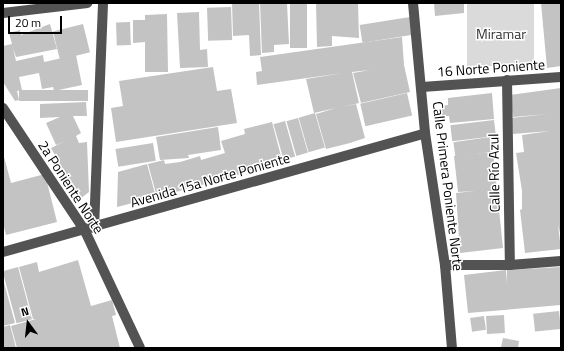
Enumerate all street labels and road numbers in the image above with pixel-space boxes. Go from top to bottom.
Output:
street label: 16 Norte Poniente [436,56,546,80]
street label: Calle Primera Poniente Norte [429,100,467,272]
street label: Calle Río Azul [485,133,503,213]
street label: 2a Poniente Norte [35,137,107,237]
street label: Avenida 15a Norte Poniente [128,149,292,211]

